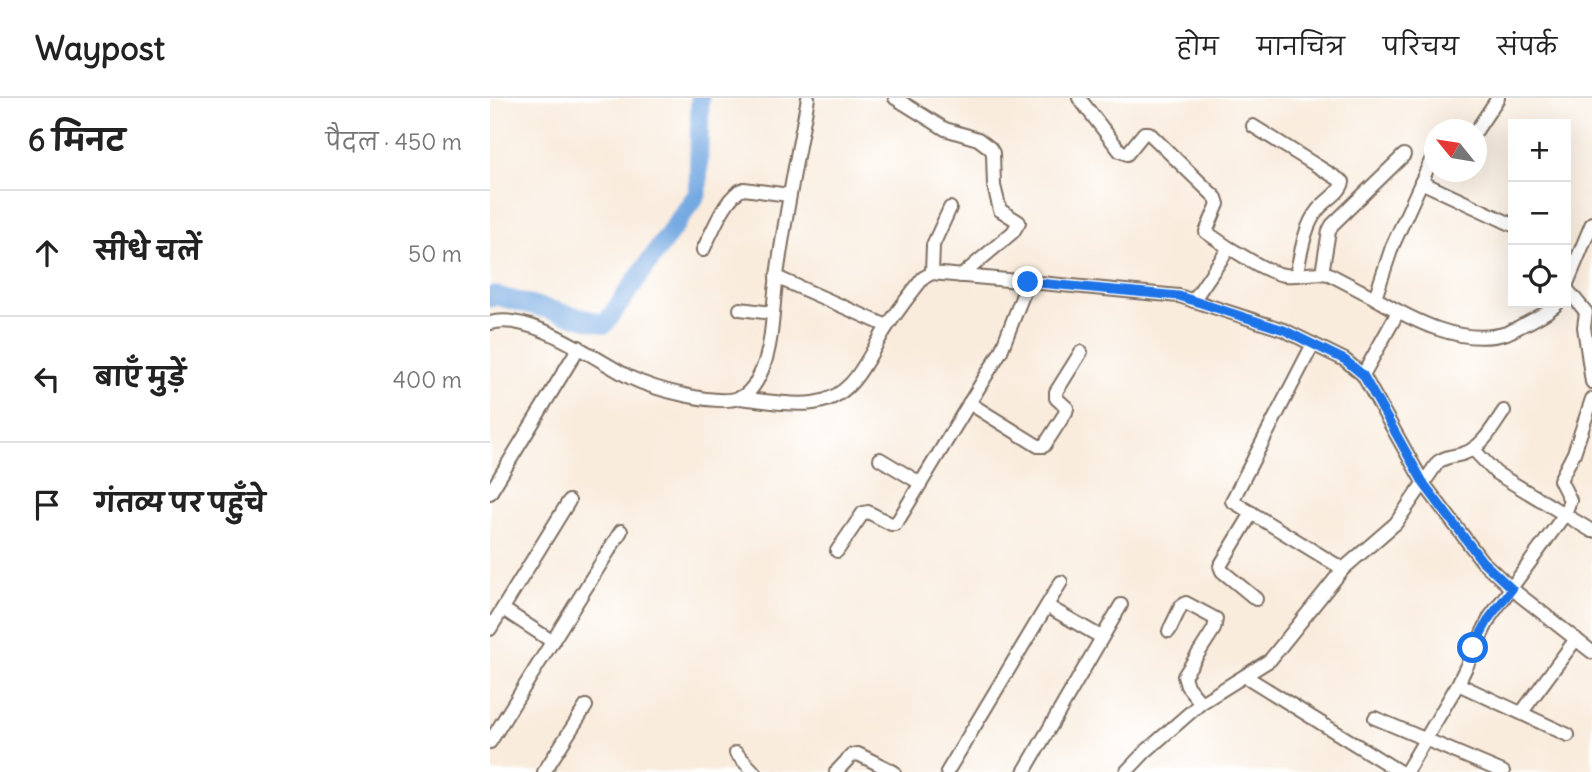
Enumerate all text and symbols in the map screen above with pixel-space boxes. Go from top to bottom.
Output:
text: Waypost [35,27,165,69]
text: होम [1176,31,1219,61]
text: मानचित्र [1257,31,1345,61]
text: परिचय [1383,31,1459,61]
text: संपर्क [1497,31,1557,61]
north arrow [1424,119,1487,182]
map controls [1508,119,1571,308]
button: + [1508,119,1571,182]
text: 6 मिनट [28,121,125,159]
text: पैदल · 450 m [325,127,462,156]
button: − [1508,182,1571,245]
icon: ahead [28,234,66,272]
text: सीधे चलें [95,234,201,267]
text: 50 m [408,239,462,268]
button: locate [1508,245,1571,308]
route end [1012,266,1043,297]
icon: left [28,360,66,398]
text: बाएँ मुड़ें [95,360,186,393]
text: 400 m [393,365,462,394]
icon: arrive [28,486,66,524]
text: गंतव्य पर पहुँचे [95,486,265,519]
route start [1457,632,1488,663]

